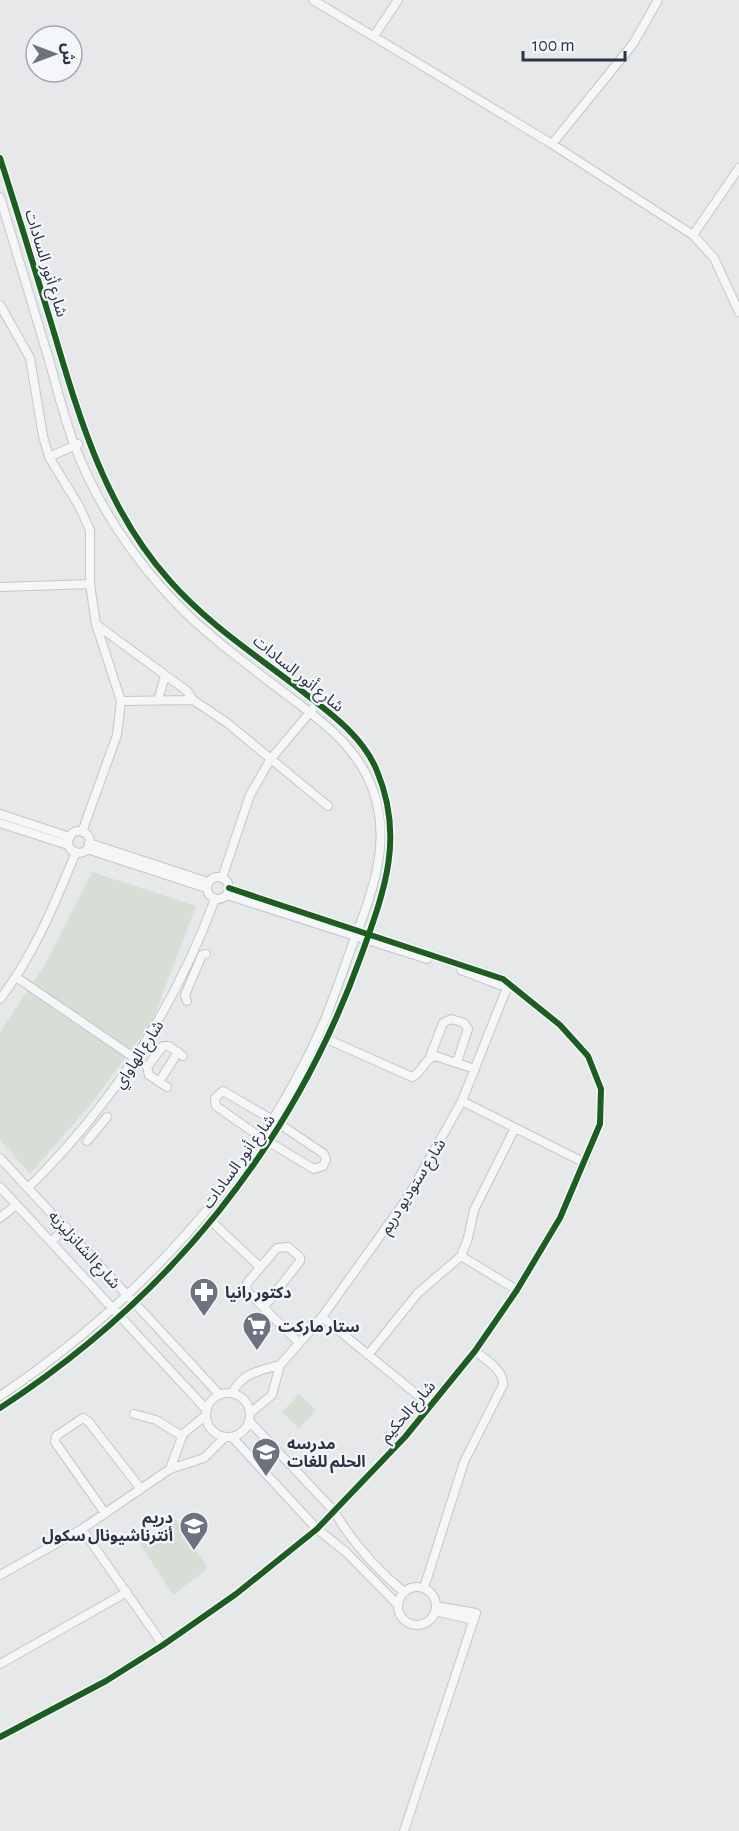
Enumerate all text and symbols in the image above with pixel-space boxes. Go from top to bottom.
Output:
north arrow [24,24,84,84]
scale bar [523,24,625,62]
text: 100 m [532,37,575,55]
text: ش [59,43,76,65]
street label: شارع أنور السادات [18,207,72,320]
street label: شارع أنور السادات [247,631,348,718]
street label: شارع الهاواي [111,1018,170,1094]
street label: شارع أنور السادات [198,1111,281,1214]
street label: شارع ستوديو دريم [377,1136,452,1239]
street label: شارع الشانزليزيه [42,1208,123,1294]
pharmacy icon: دكتور رانيا [188,1276,220,1318]
place label: دكتور رانيا [225,1285,292,1302]
supermarket icon: ستار ماركت [241,1310,273,1352]
place label: ستار ماركت [278,1319,360,1336]
street label: شارع الحكيم [377,1378,441,1448]
school or university icon: مدرسه الحلم للغات [250,1436,282,1478]
place label: مدرسه الحلم للغات [287,1436,366,1474]
place label: دريم أنترناشيونال سكول [42,1510,173,1545]
school or university icon: دريم أنترناشيونال سكول [178,1510,210,1552]

